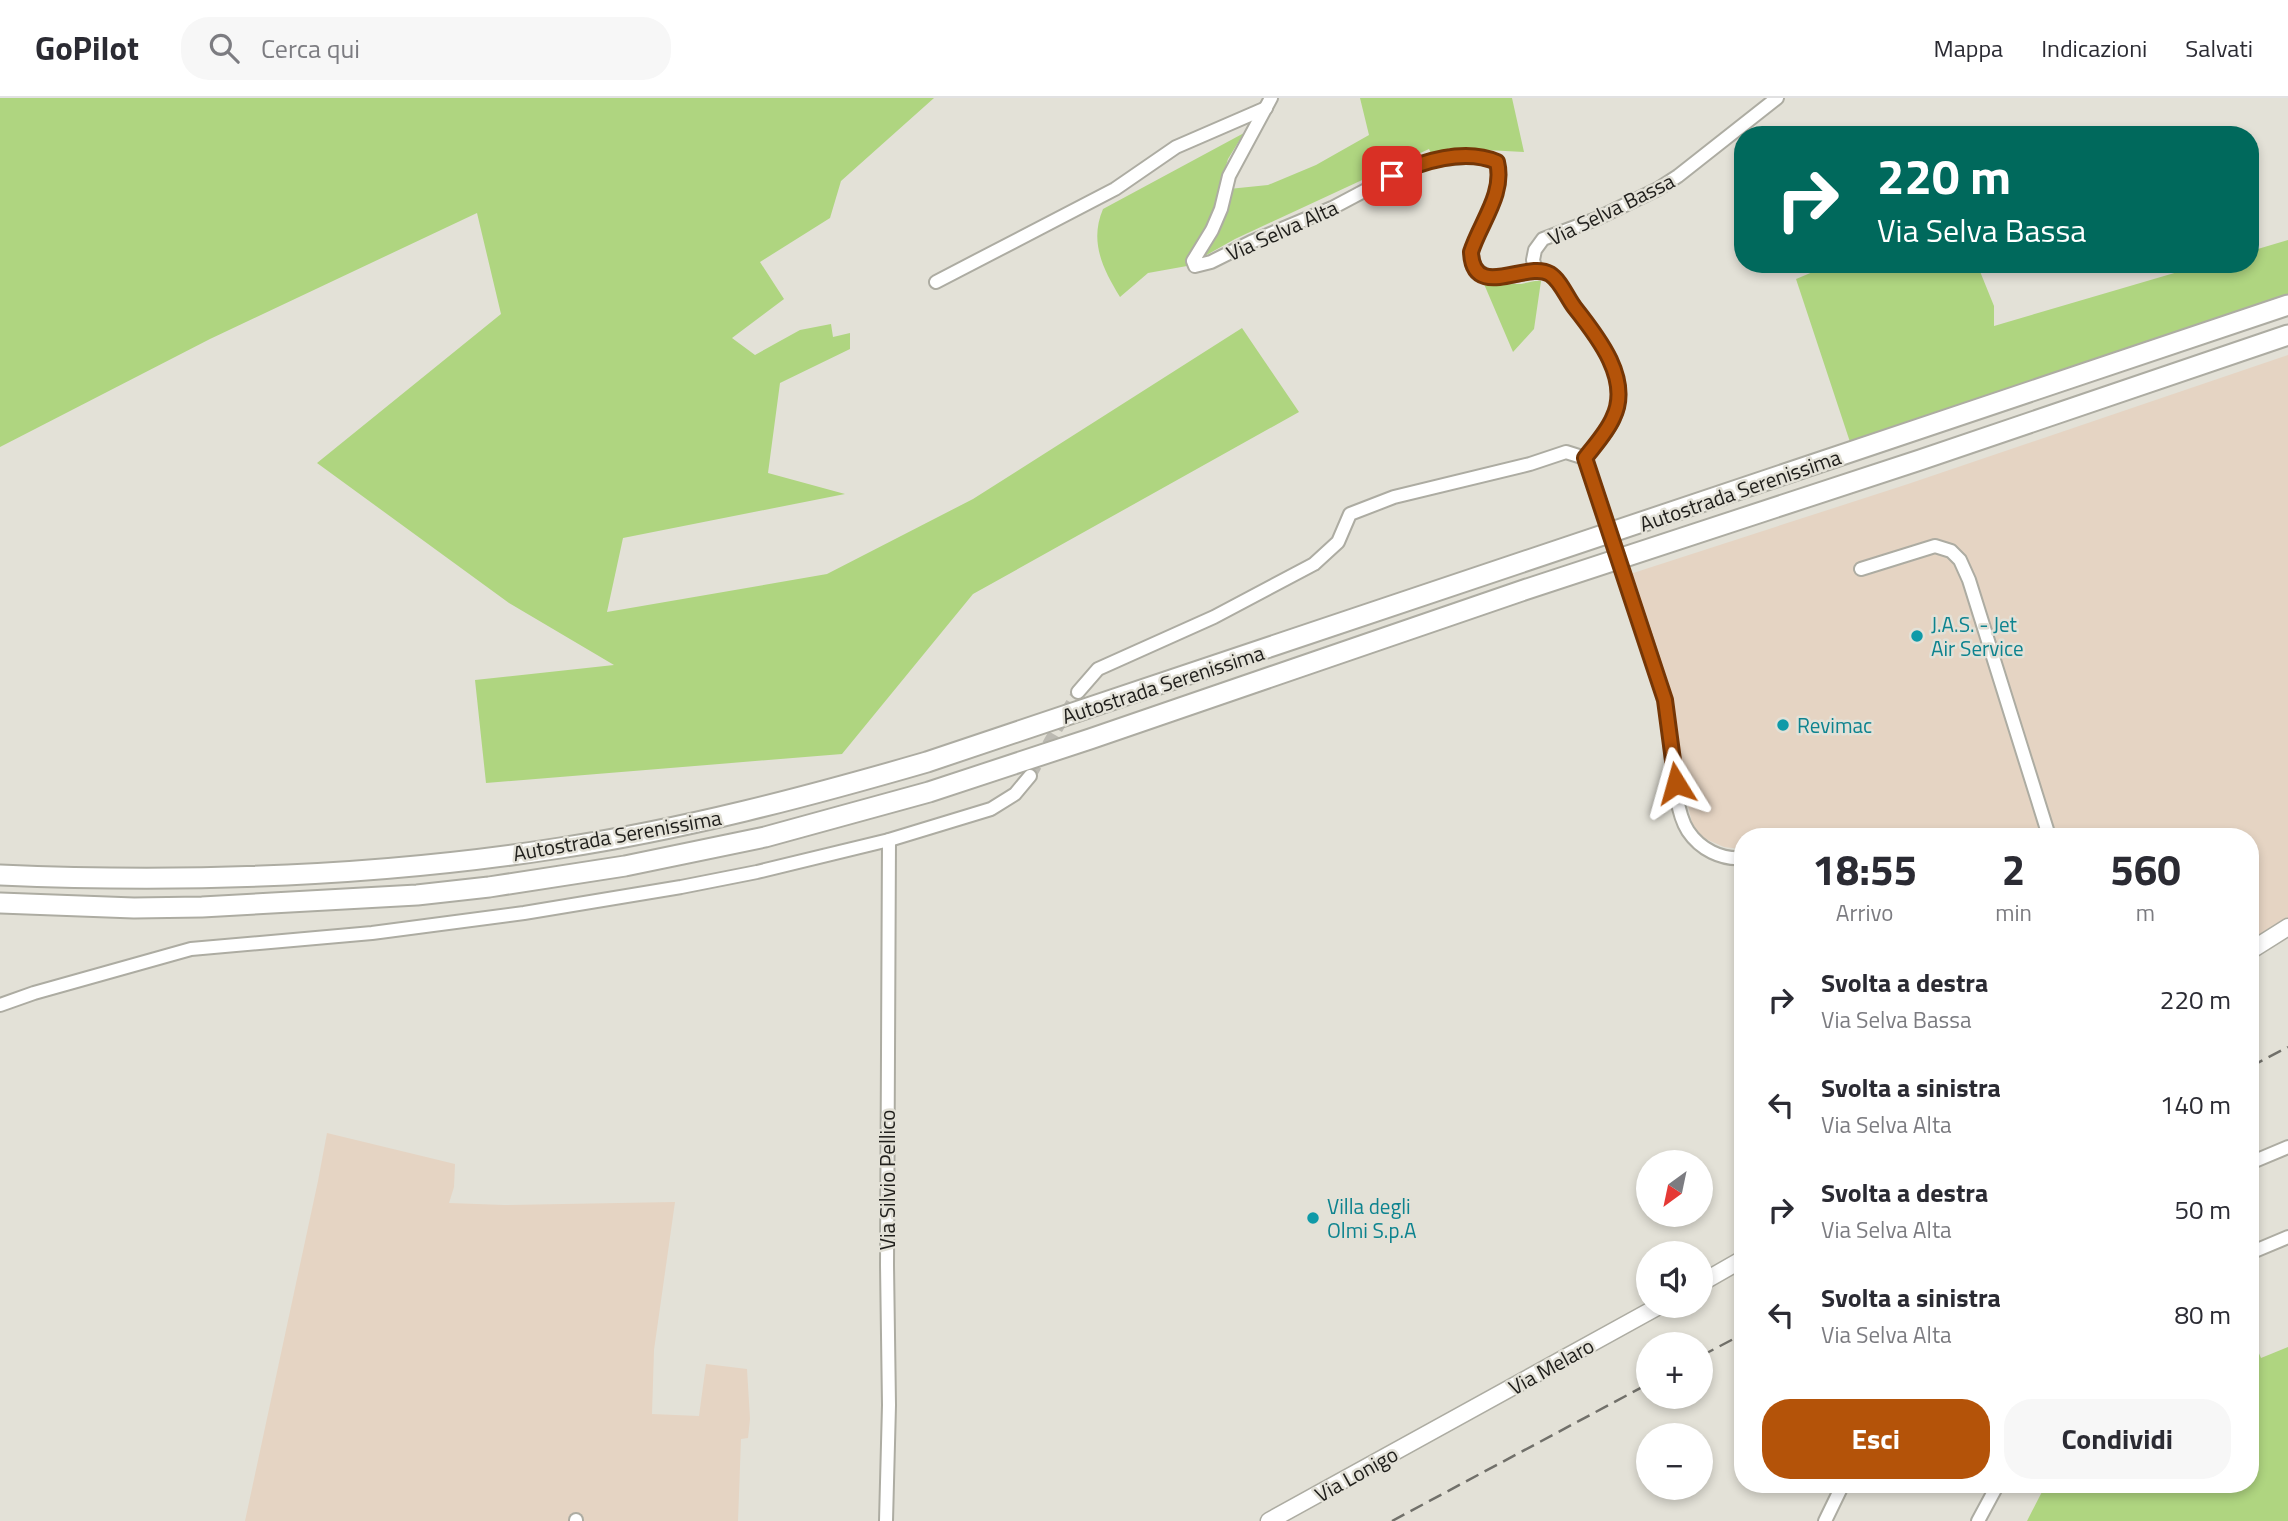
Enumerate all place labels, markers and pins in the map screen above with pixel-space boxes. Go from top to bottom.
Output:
pin [1362,146,1422,206]
place label: J.A.S. - Jet Air Service [1931,608,2024,664]
marker: J.A.S. - Jet Air Service [1909,628,1925,644]
place label: Revimac [1797,709,1872,741]
marker: Revimac [1775,717,1791,733]
place label: Villa degli Olmi S.p.A [1327,1190,1417,1246]
marker: Villa degli Olmi S.p.A [1305,1210,1321,1226]

